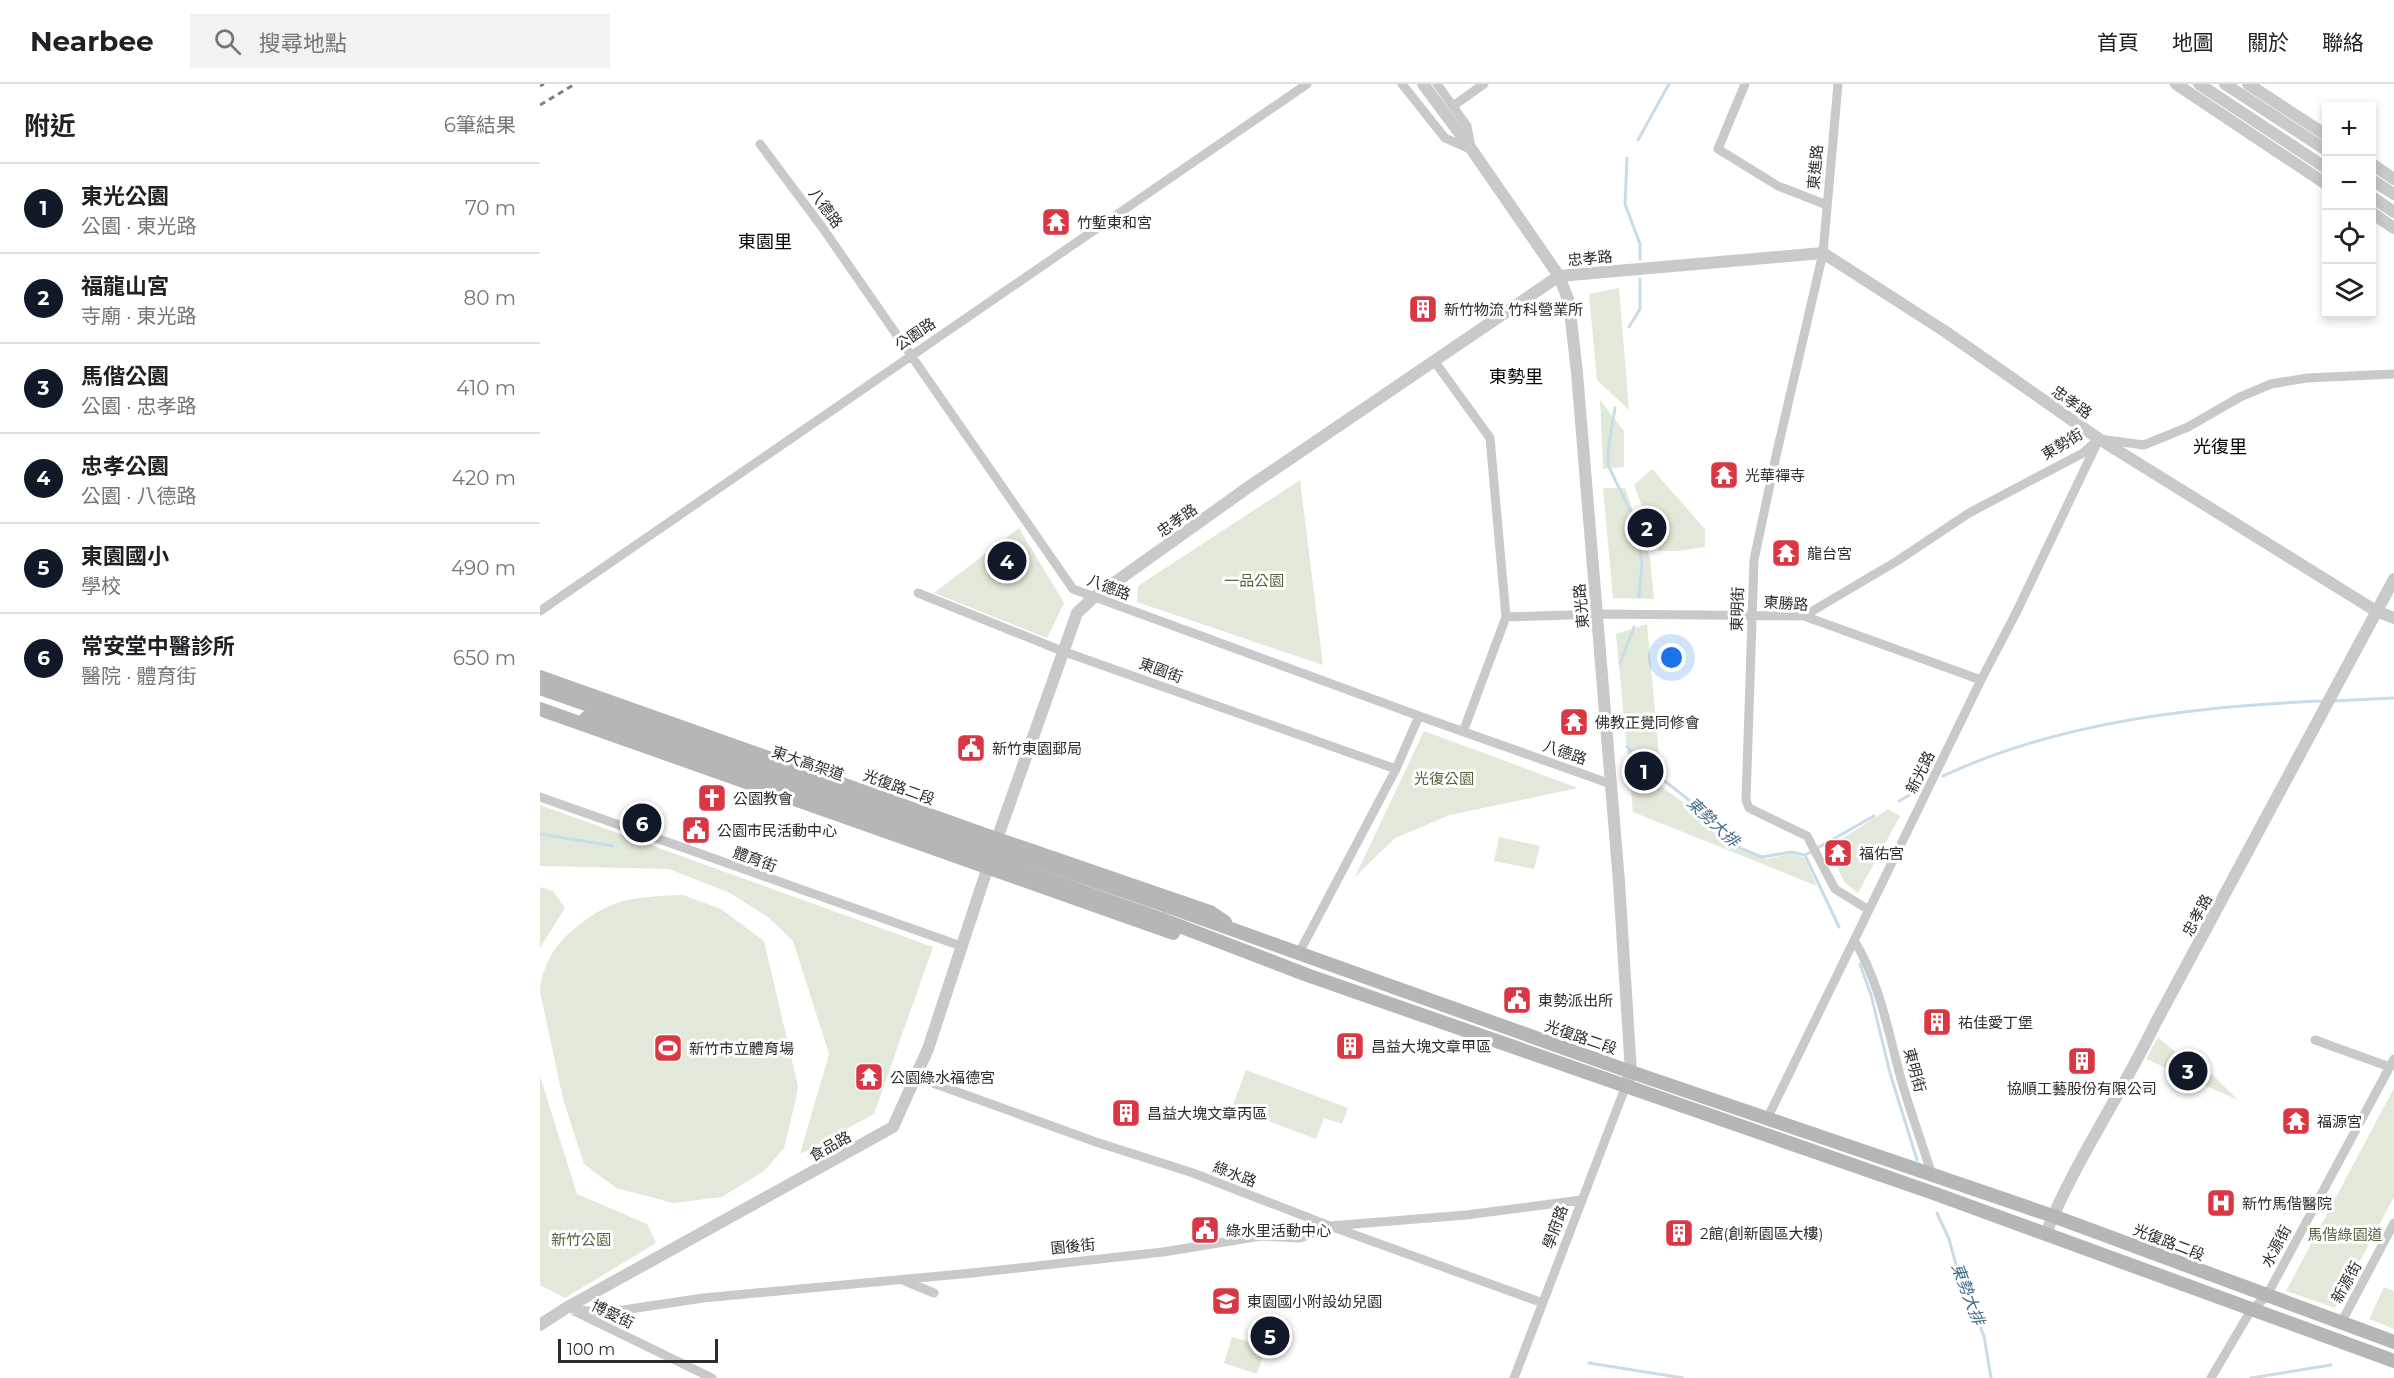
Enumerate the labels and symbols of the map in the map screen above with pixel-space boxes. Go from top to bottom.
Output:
street label: 東進路 [1804,144,1826,190]
street label: 八德路 [805,184,847,232]
temple icon: 竹塹東和宮 [1040,206,1072,238]
place label: 竹塹東和宮 [1077,213,1152,232]
district label: 東園里 [738,231,792,253]
street label: 忠孝路 [1567,247,1613,269]
building icon: 新竹物流 竹科營業所 [1407,293,1439,325]
place label: 新竹物流 竹科營業所 [1444,300,1583,319]
street label: 公園路 [891,314,939,354]
district label: 東勢里 [1489,366,1543,388]
street label: 忠孝路 [2048,381,2096,423]
street label: 東勢街 [2038,424,2086,464]
district label: 光復里 [2193,436,2247,458]
temple icon: 光華禪寺 [1708,459,1740,491]
place label: 光華禪寺 [1745,466,1805,485]
street label: 忠孝路 [1153,499,1201,541]
pin: 2 [1628,506,1666,550]
temple icon: 龍台宮 [1770,537,1802,569]
pin: 4 [988,538,1026,584]
place label: 龍台宮 [1807,544,1852,563]
street label: 八德路 [1085,570,1133,604]
park label: 一品公園 [1224,571,1284,590]
street label: 東光路 [1570,583,1592,629]
street label: 東明街 [1727,586,1747,632]
street label: 東勝路 [1763,592,1809,614]
your location [1657,643,1686,672]
street label: 東園街 [1137,653,1185,687]
temple icon: 佛教正覺同修會 [1558,706,1590,738]
place label: 佛教正覺同修會 [1595,713,1700,732]
public building icon: 新竹東園郵局 [955,732,987,764]
street label: 八德路 [1541,736,1589,768]
place label: 新竹東園郵局 [992,739,1082,758]
street label: 東大高架道 [769,742,847,784]
pin: 1 [1624,748,1664,794]
street label: 新光路 [1902,748,1938,796]
street label: 光復路二段 [861,765,937,809]
park label: 光復公園 [1414,769,1474,788]
church icon: 公園教會 [696,782,728,814]
place label: 公園教會 [733,789,793,808]
water label: 東勢大排 [1683,793,1744,852]
pin: 6 [622,800,662,846]
public building icon: 公園市民活動中心 [680,814,712,846]
place label: 公園市民活動中心 [717,821,837,840]
temple icon: 福佑宮 [1822,837,1854,869]
street label: 體育街 [731,842,779,876]
place label: 福佑宮 [1859,844,1904,863]
street label: 忠孝路 [2178,891,2216,939]
public building icon: 東勢派出所 [1501,984,1533,1016]
place label: 東勢派出所 [1538,991,1613,1010]
building icon: 祐佳愛丁堡 [1921,1006,1953,1038]
place label: 祐佳愛丁堡 [1958,1013,2033,1032]
street label: 光復路二段 [1542,1016,1620,1058]
building icon: 昌益大塊文章甲區 [1334,1030,1366,1062]
sports icon: 新竹市立體育場 [652,1032,684,1064]
place label: 昌益大塊文章甲區 [1371,1037,1491,1056]
place label: 新竹市立體育場 [689,1039,794,1058]
building icon: 協順工藝股份有限公司 [2066,1045,2098,1077]
street label: 東明街 [1900,1046,1930,1094]
pin: 3 [2168,1048,2208,1094]
temple icon: 公園綠水福德宮 [853,1061,885,1093]
place label: 公園綠水福德宮 [890,1068,995,1087]
place label: 協順工藝股份有限公司 [2007,1079,2157,1098]
building icon: 昌益大塊文章丙區 [1110,1097,1142,1129]
place label: 昌益大塊文章丙區 [1147,1104,1267,1123]
temple icon: 福源宮 [2280,1105,2312,1137]
place label: 福源宮 [2317,1112,2362,1131]
street label: 食品路 [806,1127,854,1165]
street label: 綠水路 [1211,1157,1259,1191]
hospital icon: 新竹馬偕醫院 [2205,1187,2237,1219]
place label: 新竹馬偕醫院 [2242,1194,2332,1213]
street label: 學府路 [1538,1203,1572,1251]
public building icon: 綠水里活動中心 [1189,1214,1221,1246]
building icon: 2館(創新園區大樓) [1663,1217,1695,1249]
street label: 光復路二段 [2131,1220,2207,1264]
place label: 綠水里活動中心 [1226,1221,1331,1240]
street label: 水源街 [2257,1222,2295,1270]
place label: 2館(創新園區大樓) [1700,1224,1823,1243]
park label: 馬偕綠園道 [2307,1225,2383,1244]
park label: 新竹公園 [551,1230,611,1249]
street label: 園後街 [1050,1234,1096,1258]
street label: 新源街 [2327,1258,2365,1306]
water label: 東勢大排 [1948,1261,1989,1329]
school or university icon: 東園國小附設幼兒園 [1210,1285,1242,1317]
place label: 東園國小附設幼兒園 [1247,1292,1382,1311]
street label: 博愛街 [589,1296,637,1332]
pin: 5 [1250,1314,1290,1358]
scale bar [558,1336,718,1364]

